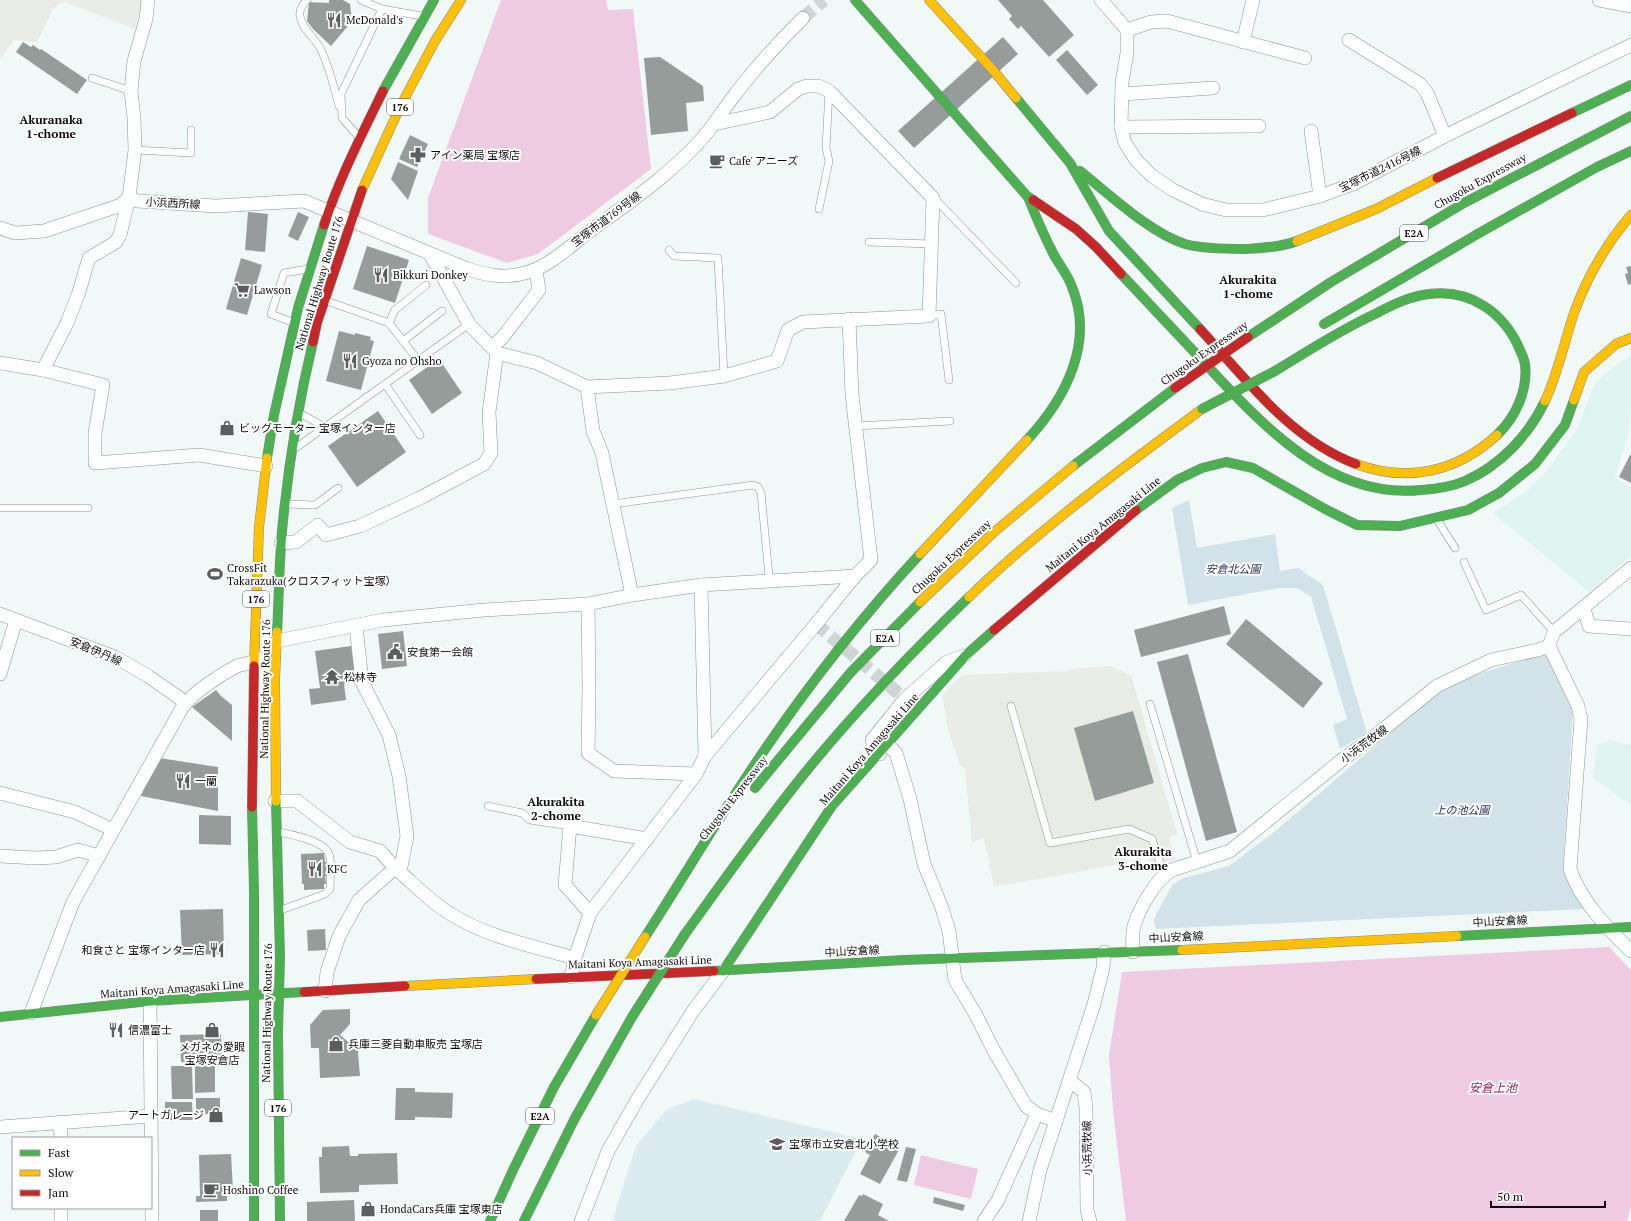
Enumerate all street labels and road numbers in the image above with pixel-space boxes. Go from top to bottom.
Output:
road number: 176 [387,99,413,115]
street label: 宝塚市道2416号線 [1337,143,1423,195]
street label: Chugoku Expressway [1432,150,1529,212]
street label: 宝塚市道769号線 [568,188,644,250]
street label: 小浜西所線 [145,195,201,211]
street label: National Highway Route 176 [292,214,346,352]
road number: E2A [1400,225,1428,241]
street label: Chugoku Expressway [1158,317,1251,388]
street label: Maitani Koya Amagasaki Line [1043,473,1164,575]
street label: Chugoku Expressway [909,516,994,597]
road number: 176 [243,591,269,607]
street label: National Highway Route 176 [257,619,273,759]
road number: E2A [871,630,899,646]
street label: 安倉伊丹線 [68,634,124,668]
street label: Maitani Koya Amagasaki Line [817,690,922,808]
street label: 小浜荒牧線 [1338,722,1390,766]
street label: Chugoku Expressway [696,753,771,843]
street label: 中山安倉線 [1472,913,1528,929]
street label: 中山安倉線 [1148,929,1204,945]
street label: National Highway Route 176 [259,943,275,1083]
street label: 中山安倉線 [824,943,880,959]
street label: Maitani Koya Amagasaki Line [568,952,713,972]
street label: Maitani Koya Amagasaki Line [100,977,245,1001]
road number: 176 [265,1100,291,1116]
road number: E2A [526,1108,554,1124]
street label: 小浜荒牧線 [1080,1120,1094,1176]

